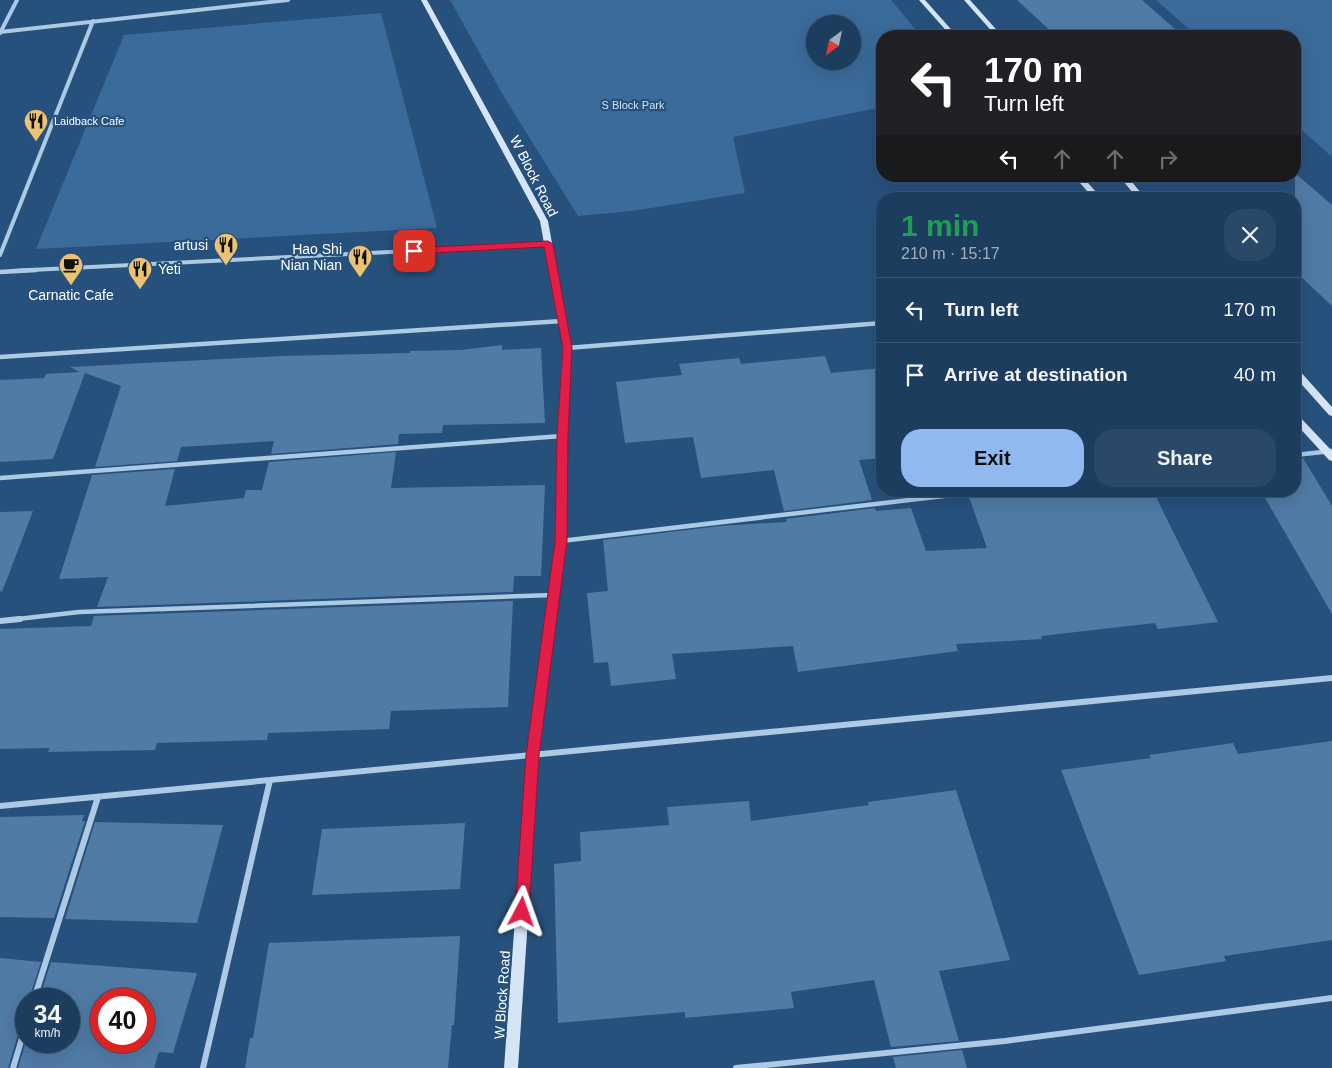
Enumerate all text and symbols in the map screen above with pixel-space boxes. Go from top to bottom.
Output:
north arrow [806,15,861,70]
map controls [806,15,861,70]
icon: left [901,50,966,115]
text: 170 m [984,50,1083,89]
text: Turn left [984,91,1064,116]
park label: S Block Park [602,99,665,111]
restaurant icon: Laidback Cafe [23,108,49,142]
place label: Laidback Cafe [54,115,124,127]
street label: W Block Road [507,133,561,219]
icon: left [995,145,1023,173]
icon: ahead [1048,145,1076,173]
icon: ahead [1101,145,1129,173]
icon: right [1154,145,1182,173]
text: 1 min [901,209,979,242]
button: close [1224,209,1276,261]
pin [393,230,435,272]
restaurant icon: artusi [213,232,239,266]
place label: artusi [174,237,208,253]
icon: arrive [400,237,428,265]
place label: Hao Shi Nian Nian [281,241,342,273]
restaurant icon: Hao Shi Nian Nian [347,244,373,278]
text: 210 m · 15:17 [901,245,1000,262]
cafe icon: Carnatic Cafe [58,252,84,286]
restaurant icon: Yeti [127,256,153,290]
place label: Yeti [158,261,181,277]
place label: Carnatic Cafe [28,287,114,303]
icon: left [901,296,929,324]
text: Turn left [944,299,1019,320]
text: 170 m [1223,299,1276,320]
icon: arrive [901,361,929,389]
text: Arrive at destination [944,364,1128,385]
text: 40 m [1234,364,1276,385]
button: Exit [901,429,1084,487]
button: Share [1094,429,1276,487]
position arrow [495,885,547,937]
street label: W Block Road [491,950,513,1040]
speed limit sign: 40 [90,988,155,1053]
text: 34 [34,1000,61,1028]
text: km/h [34,1026,61,1040]

